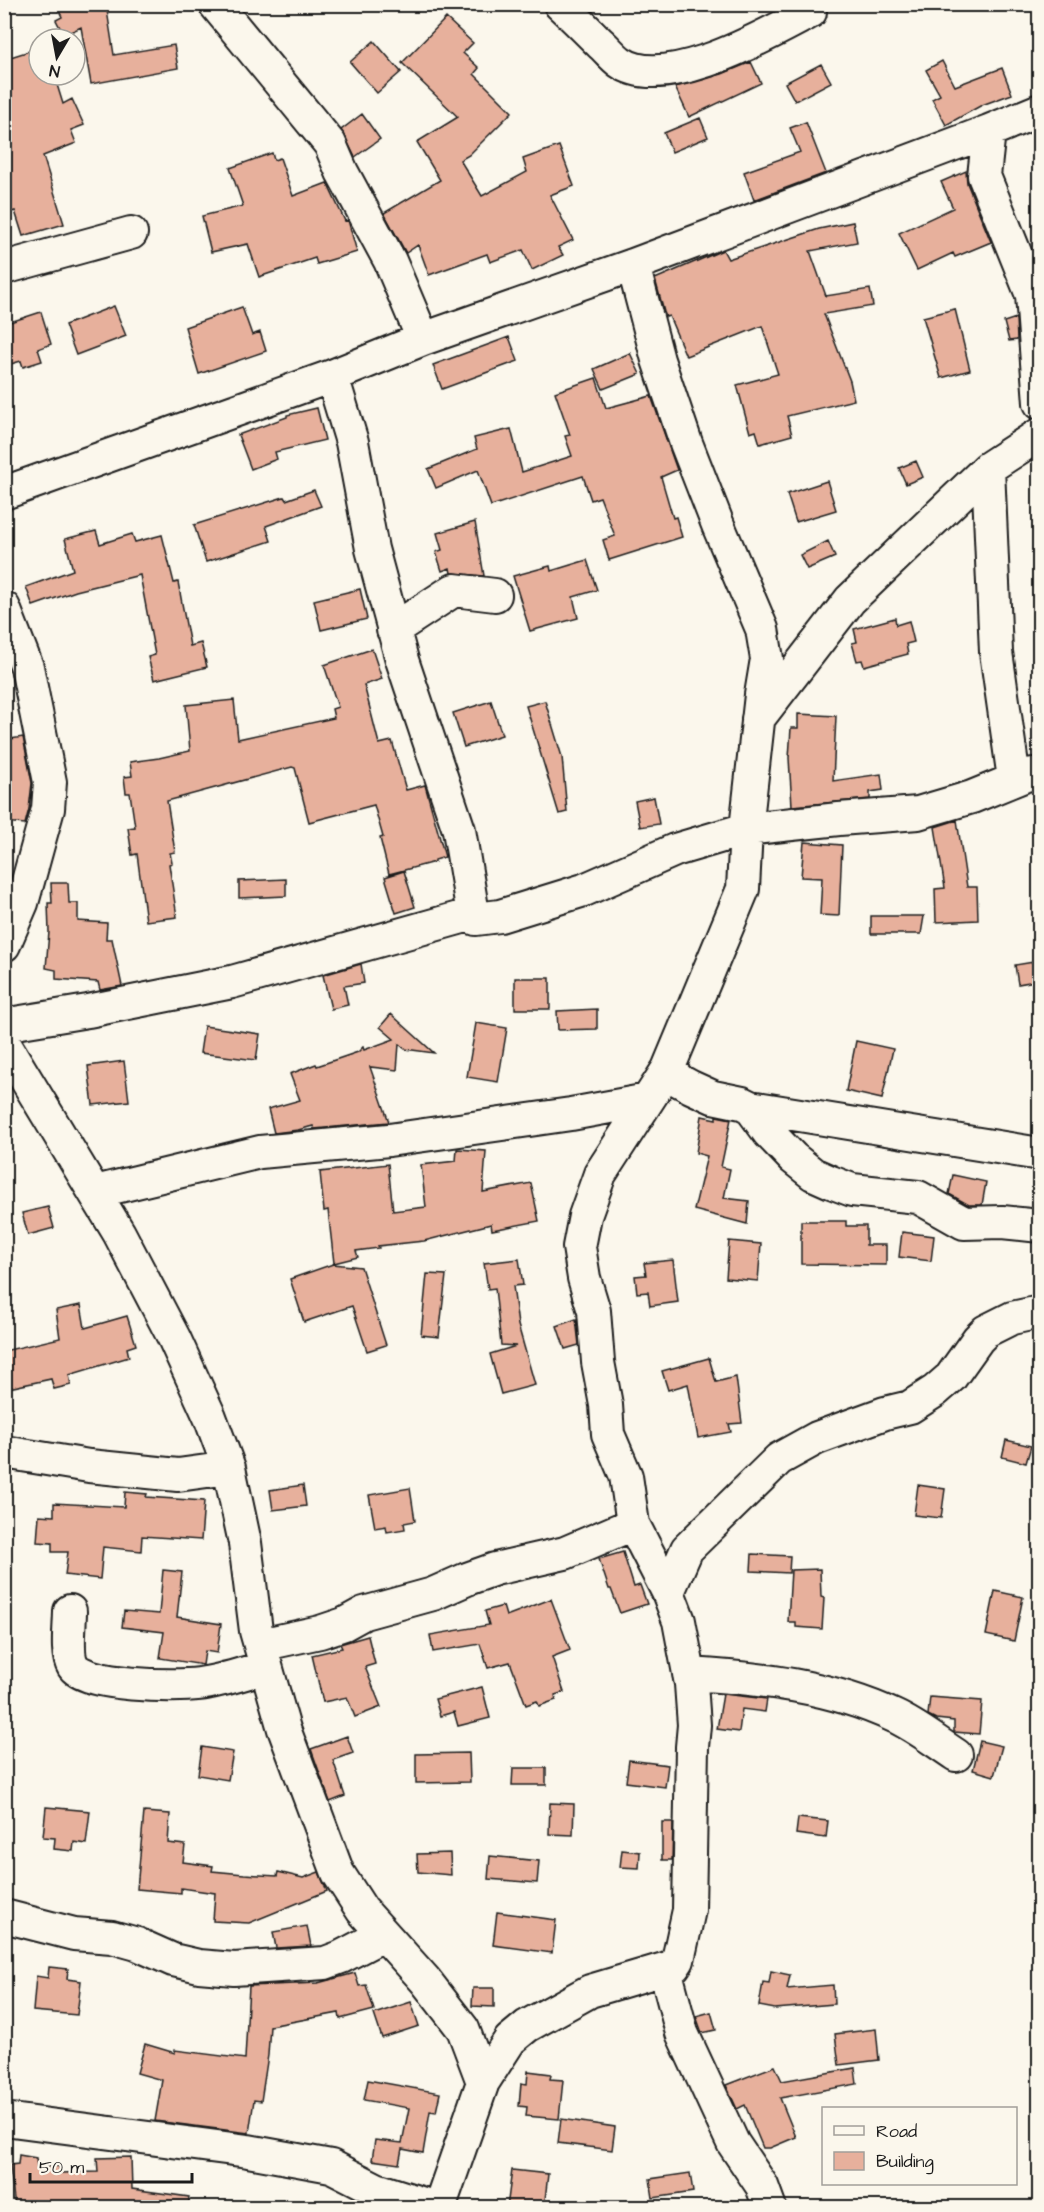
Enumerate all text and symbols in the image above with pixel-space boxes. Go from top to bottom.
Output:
north arrow [27,27,87,87]
text: N [48,59,61,82]
legend [822,2107,1017,2185]
text: Road [876,2119,917,2144]
scale bar [30,2146,192,2184]
text: Building [876,2149,934,2175]
text: 50 m [39,2155,84,2180]

